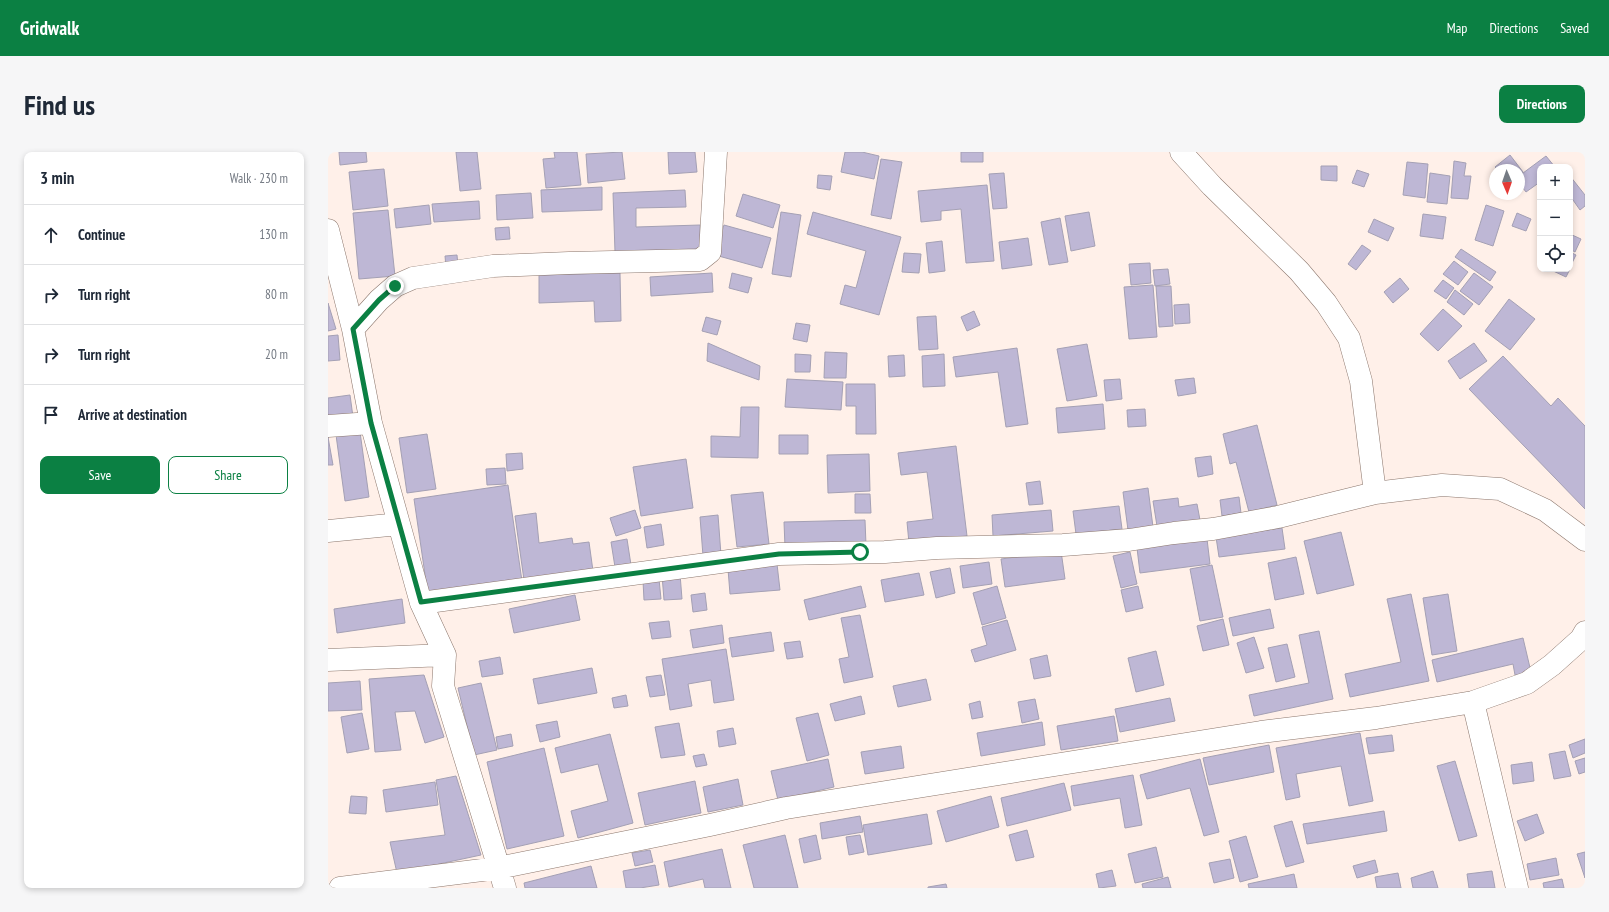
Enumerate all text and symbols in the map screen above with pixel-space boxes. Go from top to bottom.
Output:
text: Gridwalk [20,16,79,40]
text: Map [1447,19,1467,37]
text: Directions [1489,19,1538,37]
text: Saved [1560,19,1589,37]
button: Directions [1499,85,1585,123]
text: Find us [24,86,95,123]
north arrow [1489,164,1525,200]
map controls [1537,164,1573,272]
button: + [1537,164,1573,200]
text: 3 min [40,167,74,189]
text: Walk · 230 m [230,170,288,187]
button: − [1537,200,1573,236]
icon: ahead [40,224,62,246]
text: Continue [78,225,125,244]
text: 130 m [259,226,288,243]
button: locate [1537,236,1573,272]
route end [386,277,404,295]
icon: right [40,284,62,306]
text: Turn right [78,285,130,304]
text: 80 m [265,286,288,303]
icon: right [40,344,62,366]
text: Turn right [78,345,130,364]
text: 20 m [265,346,288,363]
icon: arrive [40,404,62,426]
text: Arrive at destination [78,405,187,424]
button: Save [40,456,160,494]
button: Share [168,456,288,494]
route start [851,543,869,561]

